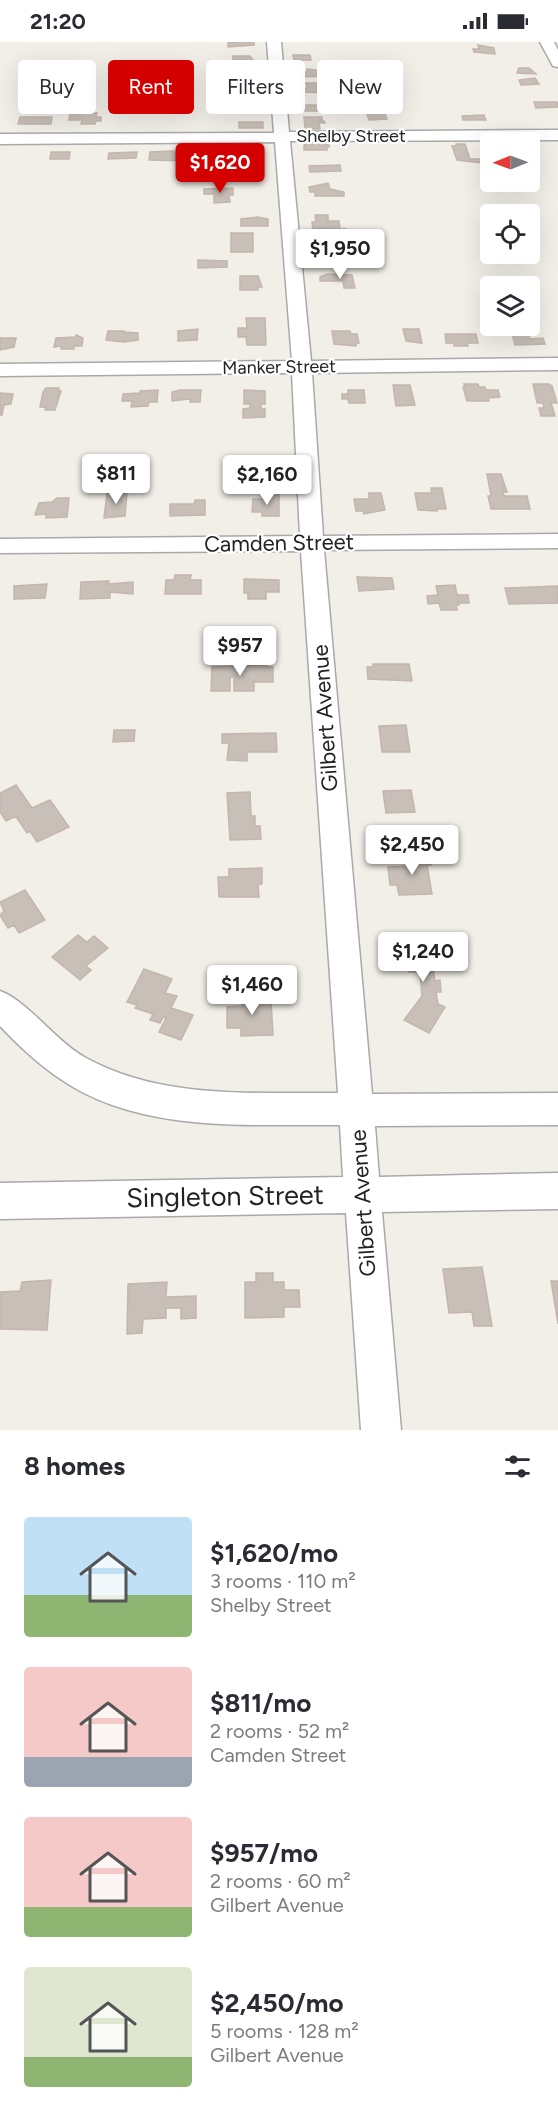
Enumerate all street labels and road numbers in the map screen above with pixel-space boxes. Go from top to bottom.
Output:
street label: Shelby Street [296,125,406,147]
street label: Manker Street [222,355,336,379]
street label: Camden Street [204,528,354,558]
street label: Gilbert Avenue [306,644,344,792]
street label: Gilbert Avenue [344,1129,382,1277]
street label: Singleton Street [126,1178,324,1214]

